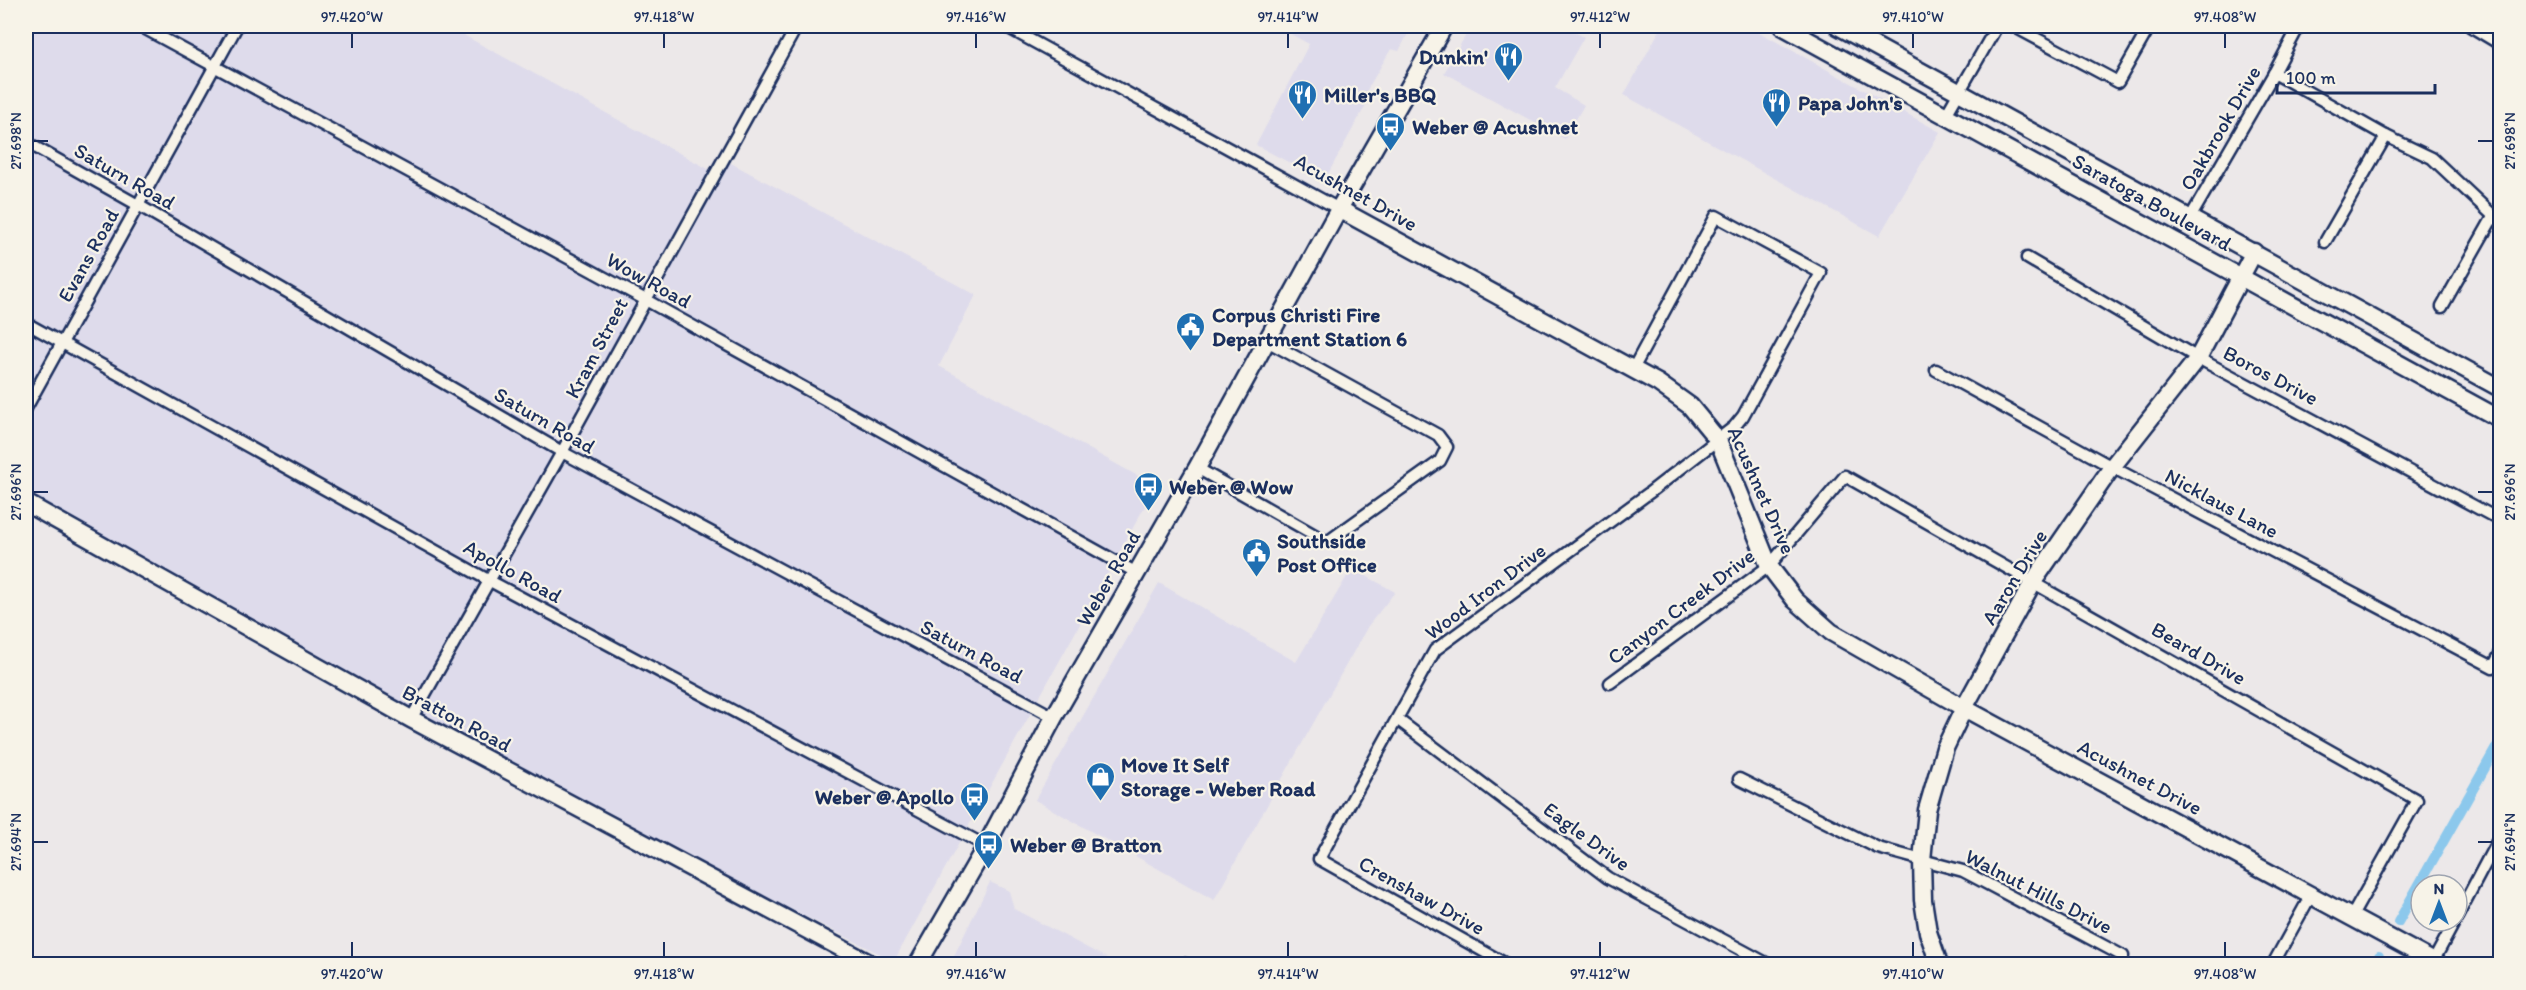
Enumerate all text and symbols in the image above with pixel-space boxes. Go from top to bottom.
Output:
text: 97.420°W [321,8,383,26]
text: 97.418°W [634,8,694,26]
text: 97.416°W [946,8,1006,26]
text: 97.414°W [1257,8,1319,26]
text: 97.412°W [1570,8,1630,26]
text: 97.410°W [1882,8,1944,26]
text: 97.408°W [2194,8,2257,26]
restaurant icon: Dunkin' [1493,40,1525,82]
place label: Dunkin' [1419,44,1488,69]
scale bar [2277,57,2434,95]
street label: Oakbrook Drive [2174,61,2266,195]
text: 100 m [2286,67,2336,89]
restaurant icon: Miller's BBQ [1287,78,1319,120]
place label: Miller's BBQ [1324,82,1436,107]
restaurant icon: Papa John's [1761,86,1793,128]
place label: Papa John's [1798,90,1903,116]
bus stop icon: Weber @ Acushnet [1375,110,1407,152]
text: 27.698°N [7,112,25,170]
text: 27.698°N [2501,112,2519,170]
place label: Weber @ Acushnet [1412,114,1578,139]
street label: Saturn Road [70,137,180,215]
street label: Acushnet Drive [1290,148,1422,236]
street label: Saratoga Boulevard [2068,148,2236,256]
street label: Evans Road [52,203,124,306]
street label: Wow Road [602,247,696,313]
street label: Kram Street [559,293,633,402]
place label: Corpus Christi Fire Department Station 6 [1212,302,1407,352]
public building icon: Corpus Christi Fire Department Station 6 [1175,310,1207,352]
street label: Boros Drive [2219,340,2323,410]
street label: Saturn Road [490,381,600,459]
street label: Acushnet Drive [1723,422,1801,558]
text: 27.696°N [7,463,25,521]
street label: Nicklaus Lane [2161,463,2283,543]
text: 27.696°N [2501,463,2519,521]
bus stop icon: Weber @ Wow [1132,470,1164,512]
place label: Weber @ Wow [1169,474,1294,499]
street label: Weber Road [1070,525,1146,631]
street label: Aaron Drive [1976,525,2052,629]
place label: Southside Post Office [1277,528,1377,577]
street label: Apollo Road [460,534,567,608]
public building icon: Southside Post Office [1240,536,1272,578]
street label: Wood Iron Drive [1419,537,1551,645]
street label: Canyon Creek Drive [1603,543,1759,669]
street label: Saturn Road [916,614,1028,689]
street label: Beard Drive [2147,616,2251,690]
street label: Bratton Road [398,679,516,757]
street label: Acushnet Drive [2074,734,2206,820]
place label: Move It Self Storage - Weber Road [1121,752,1316,802]
shop icon: Move It Self Storage - Weber Road [1084,760,1116,802]
bus stop icon: Weber @ Apollo [959,780,991,822]
place label: Weber @ Apollo [815,784,954,810]
street label: Eagle Drive [1539,796,1635,876]
text: 27.694°N [7,813,25,871]
text: 27.694°N [2501,813,2519,871]
bus stop icon: Weber @ Bratton [973,828,1005,870]
place label: Weber @ Bratton [1010,832,1162,857]
street label: Walnut Hills Drive [1961,843,2117,939]
street label: Crenshaw Drive [1355,850,1489,940]
north arrow [2409,873,2469,933]
text: N [2434,879,2444,898]
text: 97.420°W [321,965,383,983]
text: 97.418°W [634,965,694,983]
text: 97.416°W [946,965,1006,983]
text: 97.414°W [1257,965,1319,983]
text: 97.412°W [1570,965,1630,983]
text: 97.410°W [1882,965,1944,983]
text: 97.408°W [2194,965,2257,983]

